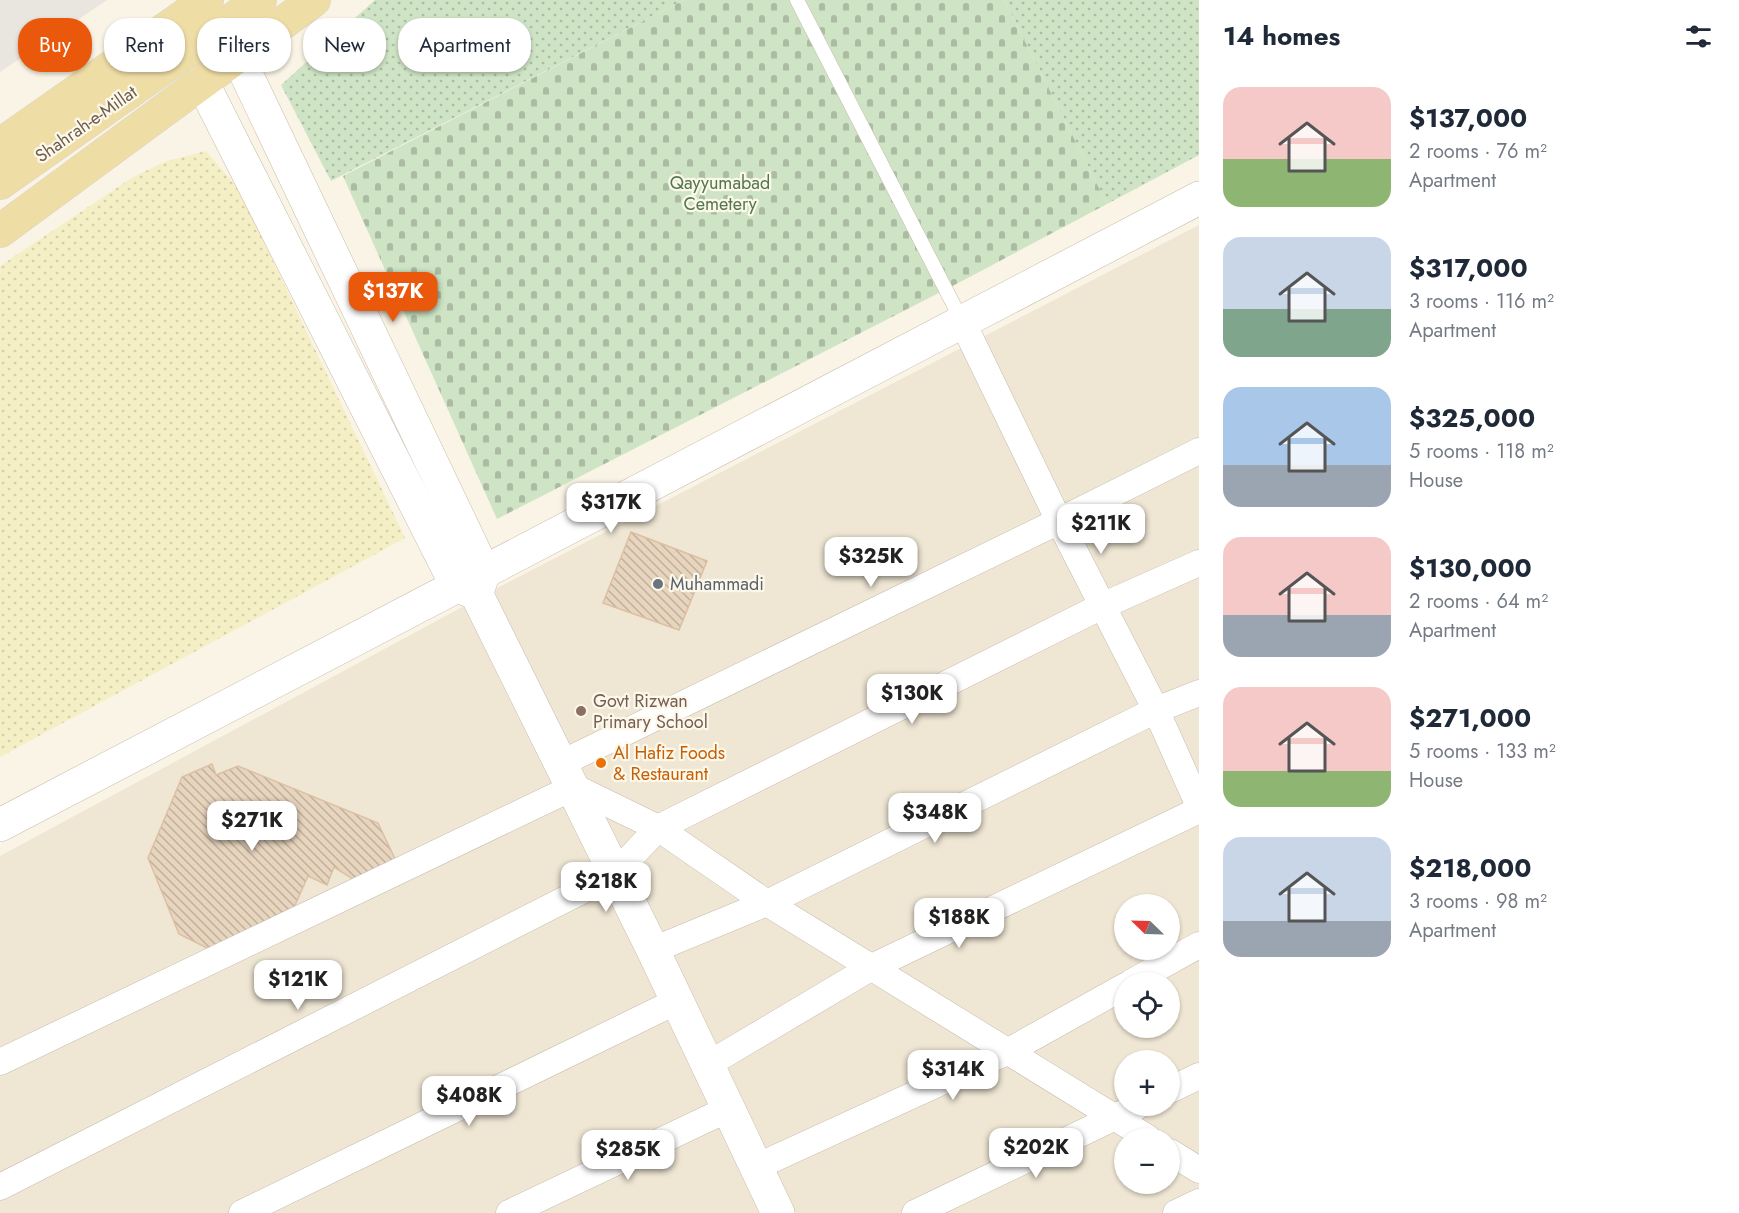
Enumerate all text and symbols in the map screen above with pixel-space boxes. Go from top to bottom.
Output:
text: 14 homes [1223,17,1340,55]
chip: Buy [18,18,92,72]
chip: Rent [104,18,185,72]
chip: Filters [197,18,291,72]
chip: New [303,18,386,72]
chip: Apartment [398,18,531,72]
icon: filters [1682,20,1715,53]
street label: Shahrah-e-Millat [30,79,143,169]
text: $137,000 [1409,99,1527,137]
icon: home [1271,111,1343,183]
text: 2 rooms · 76 m² [1409,137,1547,166]
text: Apartment [1409,166,1496,195]
park label: Qayyumabad Cemetery [670,170,770,217]
text: $317,000 [1409,249,1528,287]
icon: home [1271,261,1343,333]
pin: $137K [351,272,435,323]
text: $137K [363,277,423,306]
text: 3 rooms · 116 m² [1409,287,1554,316]
text: Apartment [1409,316,1496,345]
text: $325,000 [1409,399,1535,437]
icon: home [1271,411,1343,483]
text: 5 rooms · 118 m² [1409,437,1554,466]
text: House [1409,466,1463,495]
pin: $317K [569,483,653,534]
text: $317K [580,488,642,517]
pin: $211K [1059,504,1143,555]
text: $211K [1071,509,1131,538]
pin: $325K [829,537,913,588]
text: $325K [839,542,903,571]
text: $130,000 [1409,549,1532,587]
icon: home [1271,561,1343,633]
place label: Muhammadi [670,571,764,597]
marker: Muhammadi [651,577,665,591]
text: 2 rooms · 64 m² [1409,587,1548,616]
text: Apartment [1409,616,1496,645]
pin: $130K [870,674,954,725]
text: $130K [881,679,943,708]
place label: Govt Rizwan Primary School [593,688,708,735]
text: $271,000 [1409,699,1531,737]
marker: Govt Rizwan Primary School [574,704,588,718]
icon: home [1271,711,1343,783]
text: 5 rooms · 133 m² [1409,737,1556,766]
place label: Al Hafiz Foods & Restaurant [613,740,725,787]
marker: Al Hafiz Foods & Restaurant [594,756,608,770]
text: House [1409,766,1463,795]
pin: $348K [893,793,977,844]
text: $348K [902,798,968,827]
pin: $271K [210,801,294,852]
text: $271K [221,806,283,835]
text: $218,000 [1409,849,1531,887]
icon: home [1271,861,1343,933]
pin: $218K [564,862,648,913]
text: $218K [575,867,637,896]
text: 3 rooms · 98 m² [1409,887,1547,916]
north arrow [1114,894,1180,960]
map controls [1114,894,1180,1194]
pin: $188K [917,898,1001,949]
text: $188K [928,903,990,932]
text: Apartment [1409,916,1496,945]
pin: $121K [256,960,340,1011]
text: $121K [268,965,328,994]
button: locate [1114,972,1180,1038]
pin: $314K [911,1050,995,1101]
button: + [1114,1050,1180,1116]
text: $314K [922,1055,984,1084]
pin: $408K [427,1076,511,1127]
text: $408K [436,1081,502,1110]
pin: $202K [994,1128,1078,1179]
button: − [1114,1128,1180,1194]
pin: $285K [586,1130,670,1181]
text: $202K [1003,1133,1069,1162]
text: $285K [596,1135,660,1164]

